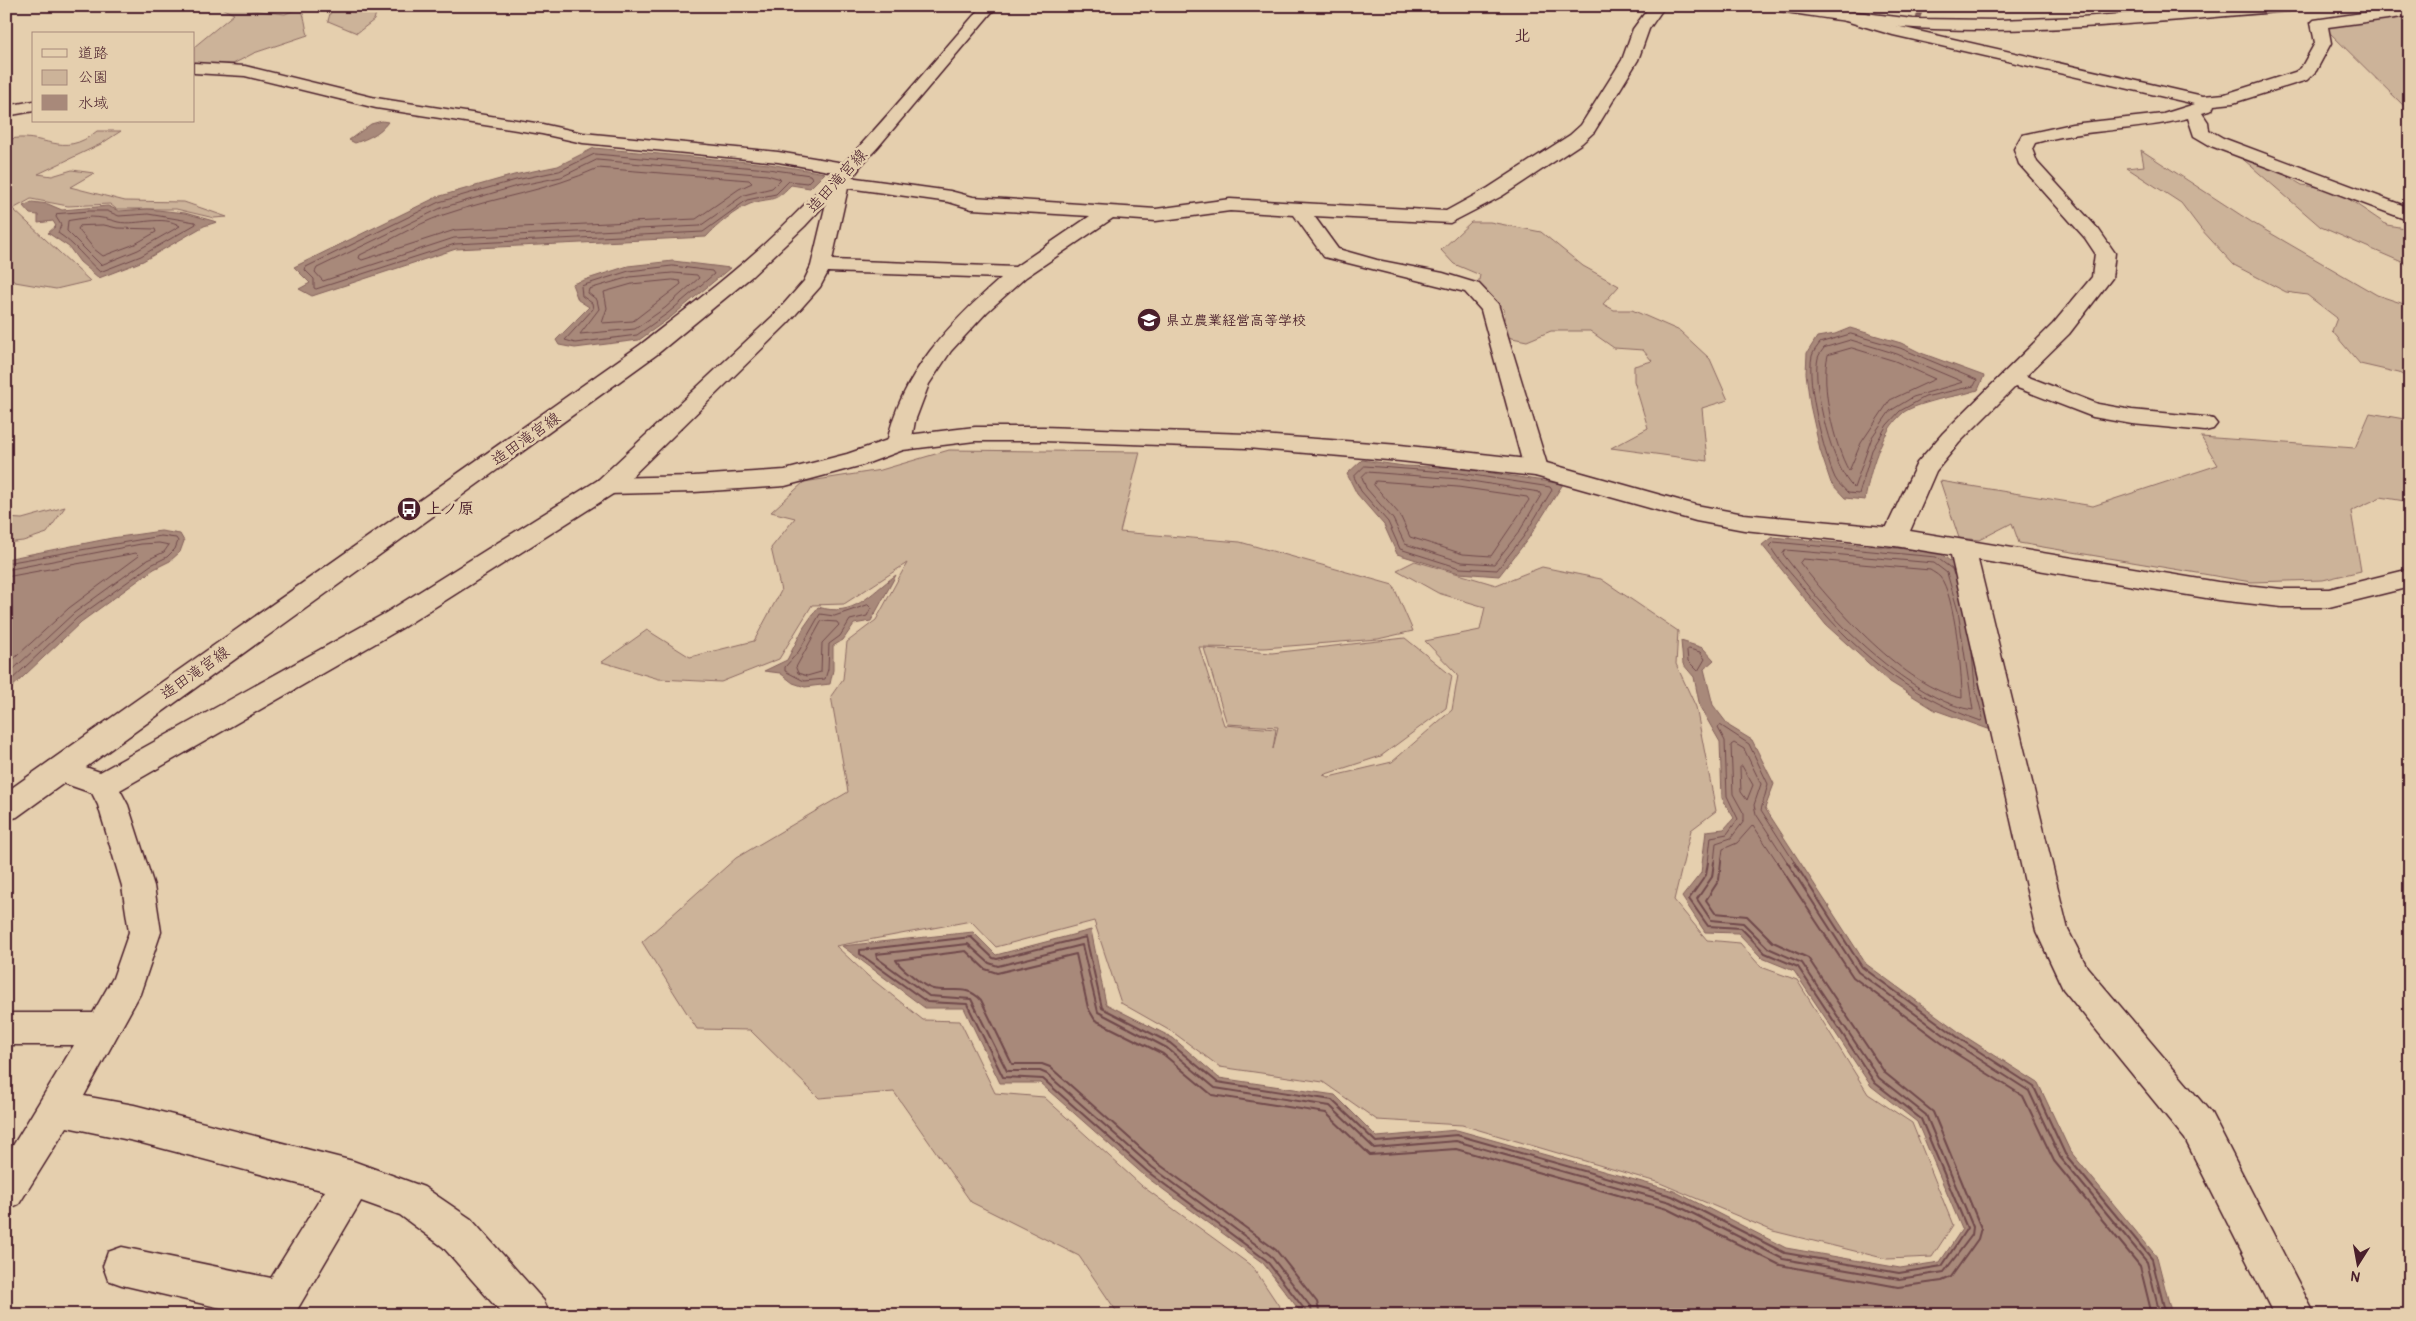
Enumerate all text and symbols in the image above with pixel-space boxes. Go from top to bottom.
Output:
district label: 北 [1514,26,1530,46]
legend [32,32,195,122]
text: 道路 [78,44,108,63]
text: 公園 [78,68,108,87]
text: 水域 [78,94,108,113]
street label: 造田滝宮線 [802,145,872,217]
school or university icon: 県立農業経営高等学校 [1136,307,1162,333]
place label: 県立農業経営高等学校 [1166,312,1306,329]
street label: 造田滝宮線 [487,408,565,470]
bus stop icon: 上ノ原 [396,496,422,522]
place label: 上ノ原 [426,499,474,519]
street label: 造田滝宮線 [156,642,234,704]
north arrow [2334,1238,2384,1288]
text: N [2349,1267,2362,1286]

